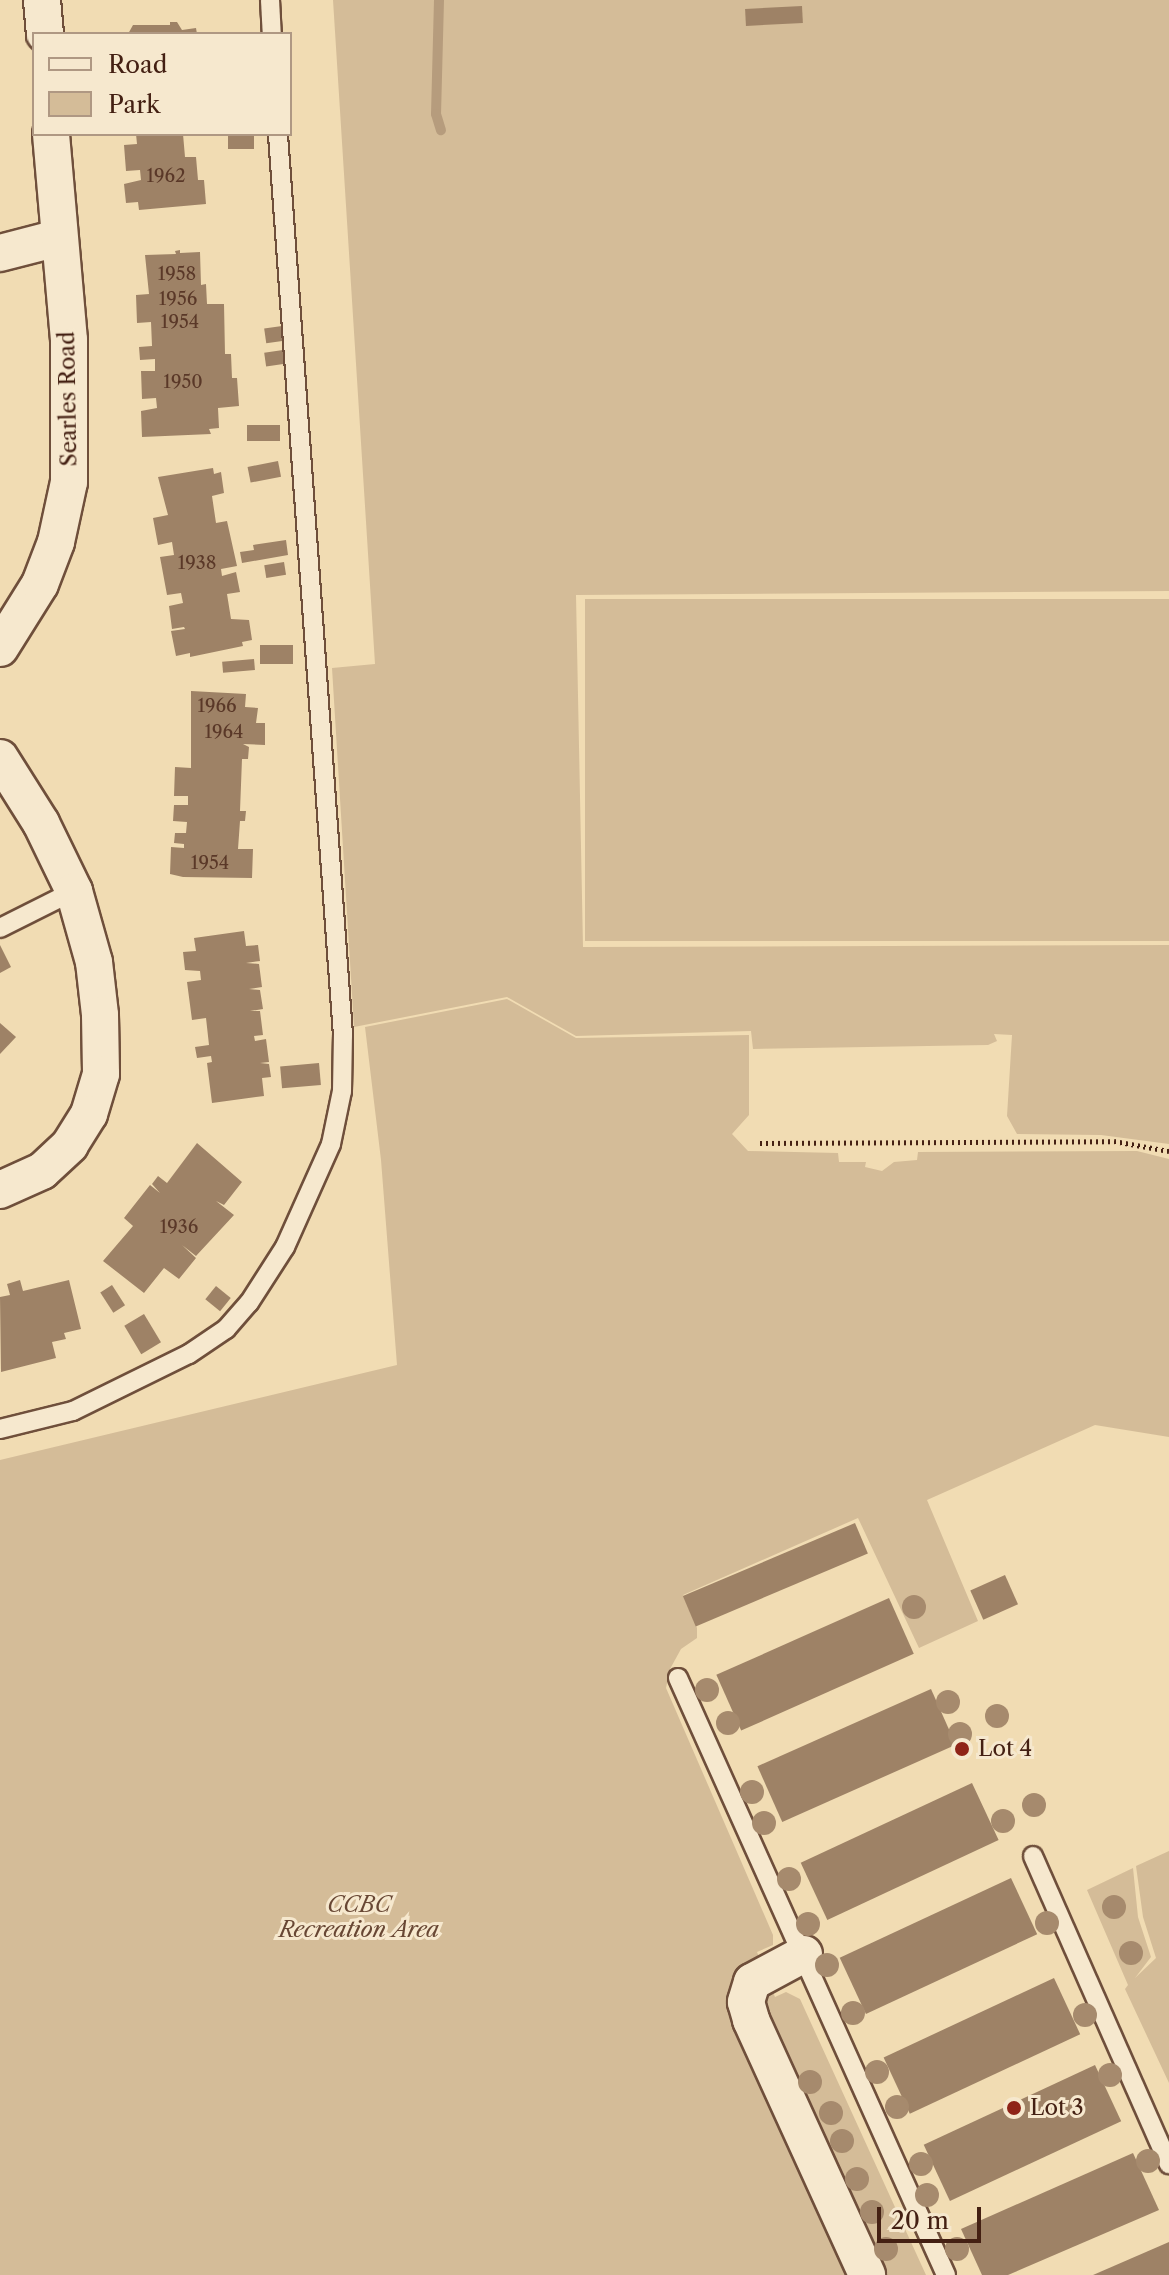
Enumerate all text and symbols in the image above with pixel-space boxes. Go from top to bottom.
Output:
legend [32,32,292,136]
text: Road [108,50,167,79]
text: Park [108,90,160,119]
house number: 1962 [146,165,186,187]
house number: 1958 [158,263,196,285]
house number: 1956 [159,288,197,310]
house number: 1954 [161,311,199,333]
street label: Searles Road [54,331,82,467]
house number: 1950 [163,371,203,393]
house number: 1938 [178,552,216,574]
house number: 1966 [197,695,237,717]
house number: 1964 [204,721,244,743]
house number: 1954 [191,852,229,874]
house number: 1936 [160,1216,198,1238]
place label: Lot 4 [978,1736,1032,1762]
marker: Lot 4 [953,1740,971,1758]
park label: CCBC Recreation Area [279,1891,439,1942]
place label: Lot 3 [1030,2095,1084,2121]
marker: Lot 3 [1005,2099,1023,2117]
scale bar [881,2191,985,2241]
text: 20 m [891,2206,949,2235]

